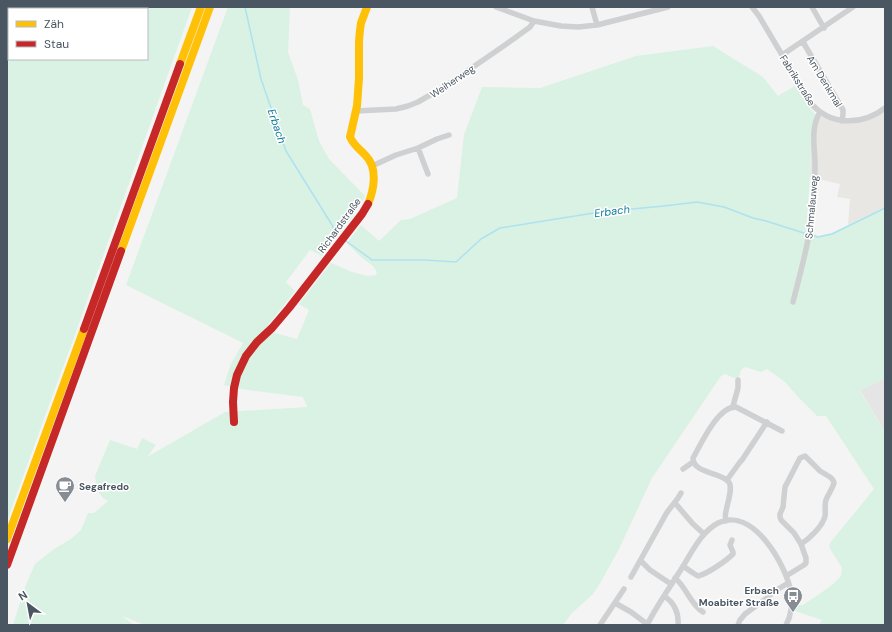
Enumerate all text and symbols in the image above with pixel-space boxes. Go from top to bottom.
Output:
legend [8,8,148,60]
text: Zäh [44,16,64,32]
text: Stau [44,36,69,52]
street label: Fabrikstraße [777,52,819,108]
street label: Am Denkmal [804,53,845,110]
street label: Weiherweg [427,62,477,101]
water label: Erbach [265,107,289,145]
street label: Schmalauweg [802,174,821,239]
street label: Richardstraße [315,195,364,255]
water label: Erbach [593,202,631,220]
cafe icon: Segafredo [54,475,76,503]
place label: Segafredo [79,480,129,493]
north arrow [8,584,48,624]
place label: Erbach Moabiter Straße [699,584,779,609]
bus stop icon: Erbach Moabiter Straße [782,585,804,613]
text: N [16,587,30,604]

